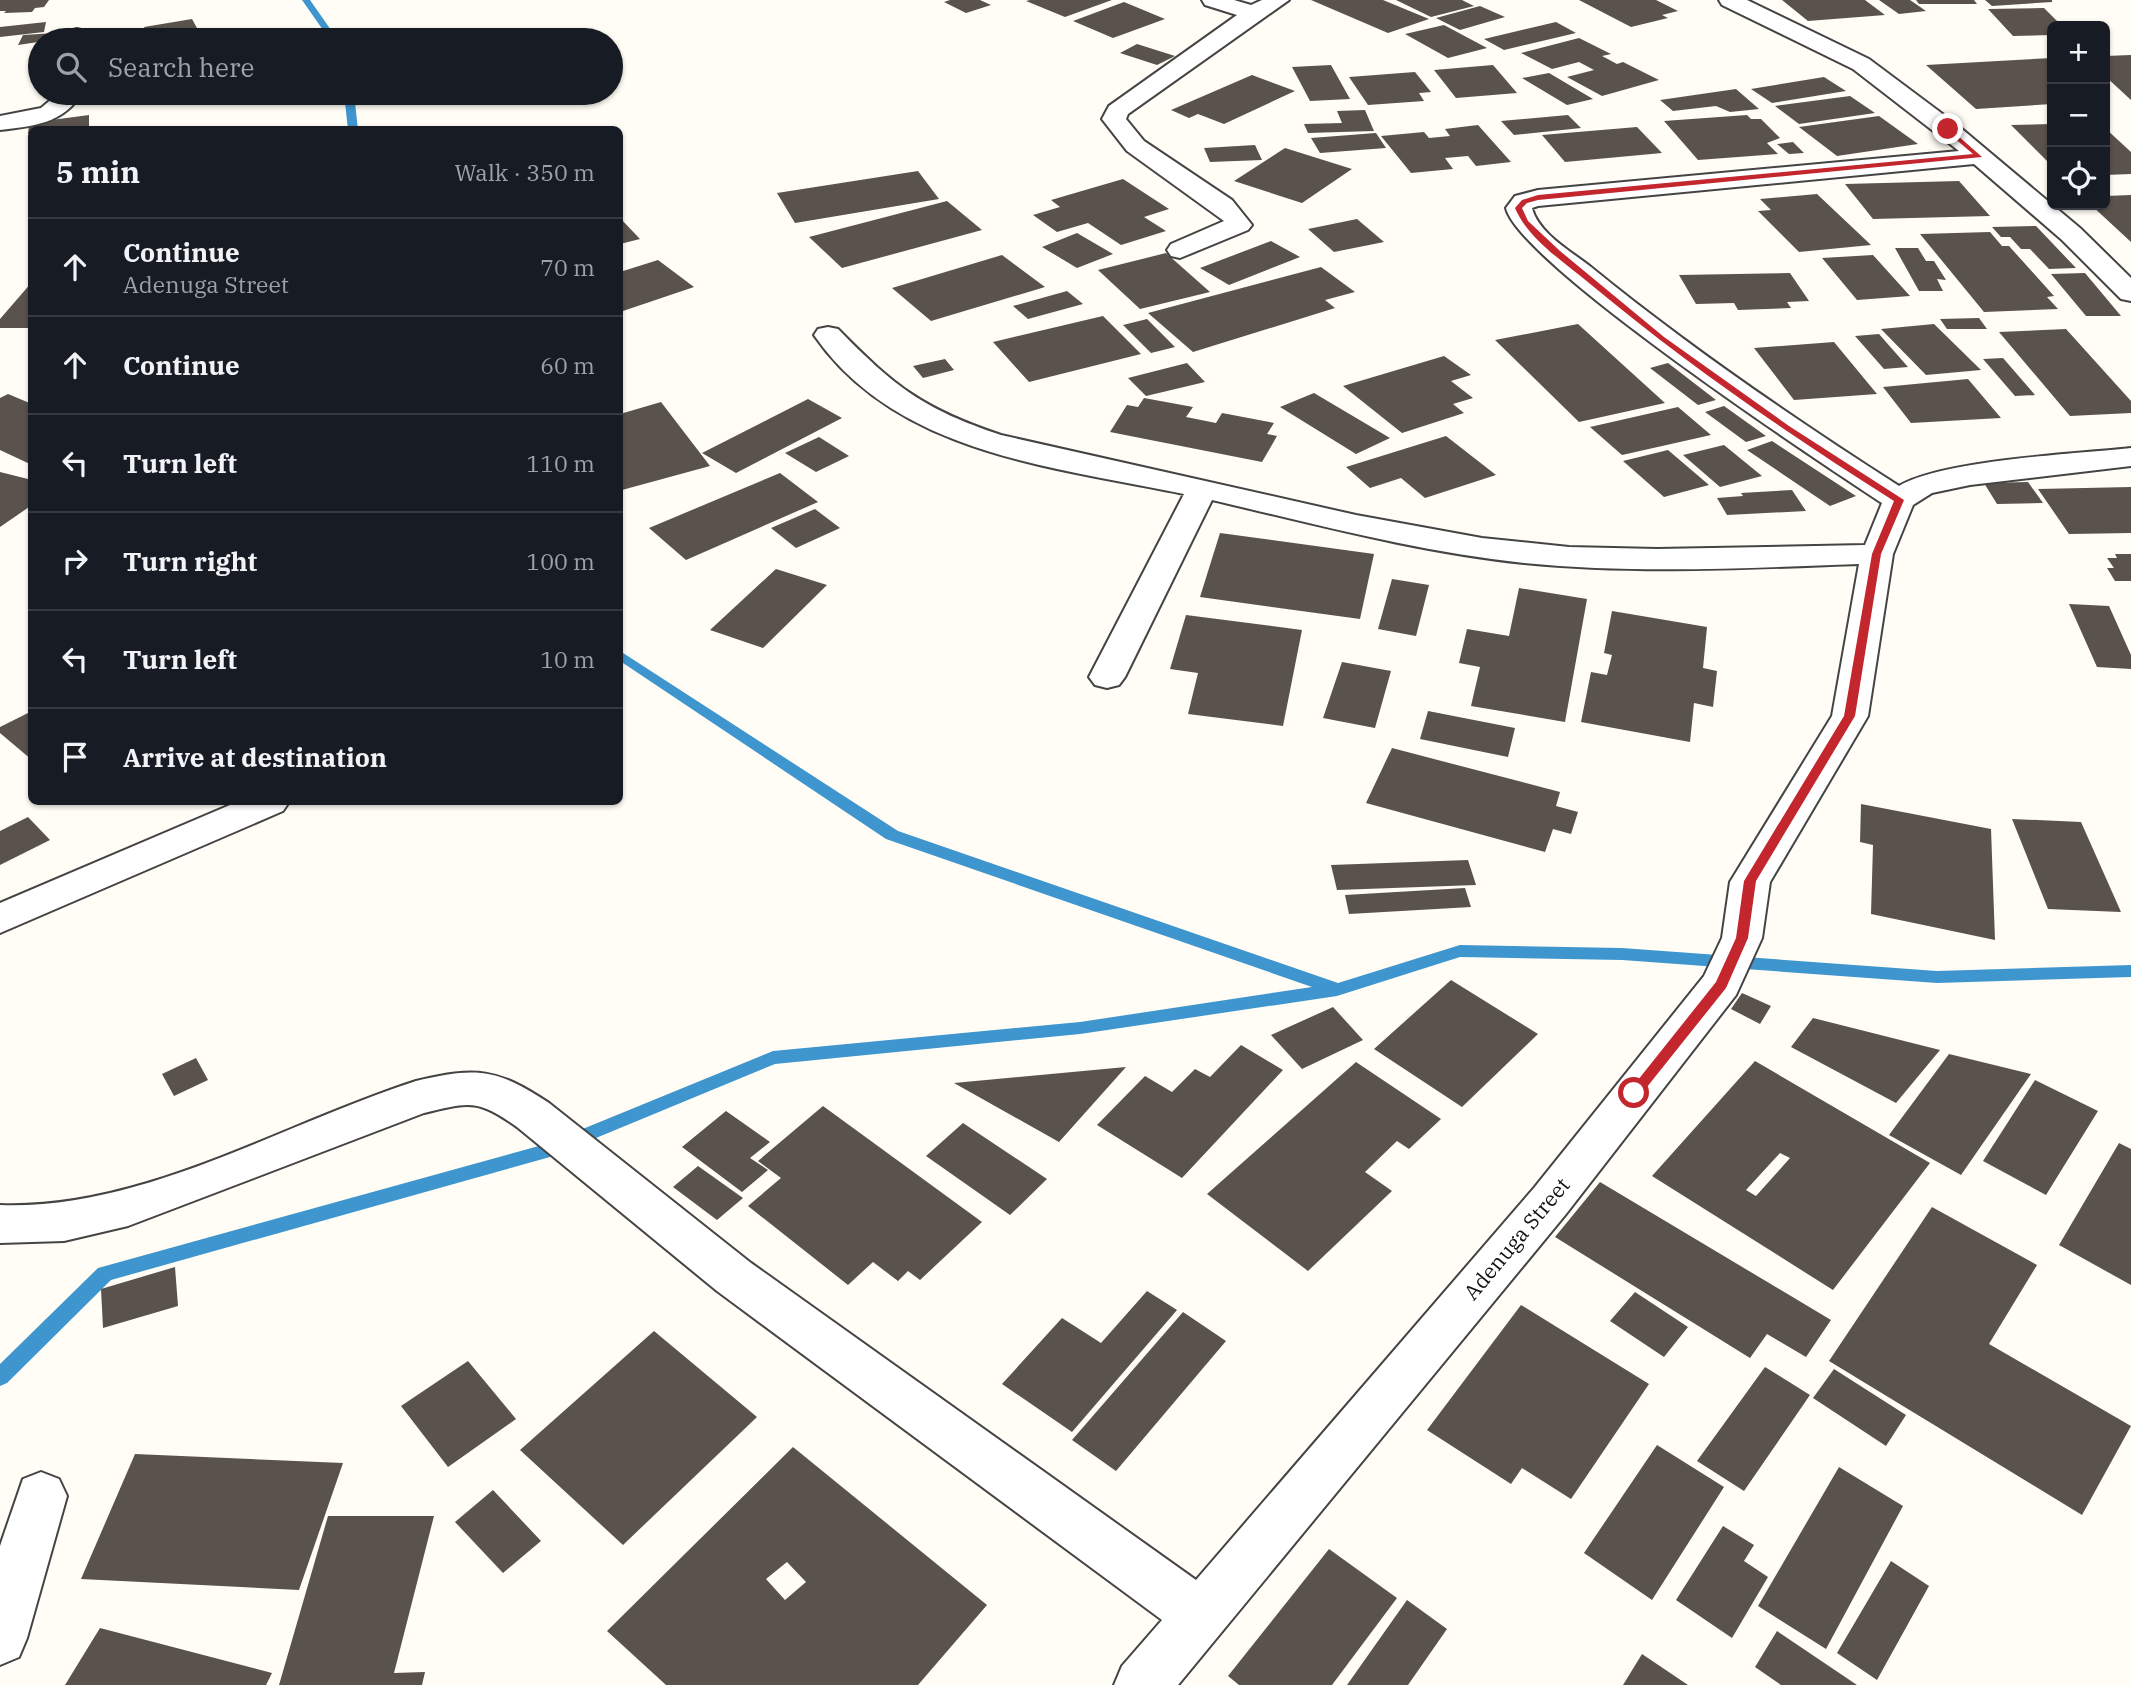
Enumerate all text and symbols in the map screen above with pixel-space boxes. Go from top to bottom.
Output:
map controls [2047,21,2110,210]
button: + [2047,21,2110,84]
search box [28,28,623,105]
icon: search [52,48,90,86]
text: Search here [108,50,254,84]
button: − [2047,84,2110,147]
route end [1932,113,1963,144]
button: locate [2047,147,2110,210]
text: 5 min [56,152,140,191]
text: Walk · 350 m [454,157,595,187]
text: Continue [123,235,240,269]
icon: ahead [56,248,94,286]
text: 70 m [540,252,595,282]
text: Adenuga Street [123,269,289,299]
icon: ahead [56,346,94,384]
text: Continue [123,348,240,382]
text: 60 m [540,350,595,380]
icon: left [56,444,94,482]
text: Turn left [123,446,237,480]
text: 110 m [526,448,595,478]
icon: right [56,542,94,580]
text: Turn right [123,544,257,578]
text: 100 m [526,546,595,576]
icon: left [56,640,94,678]
text: Turn left [123,642,237,676]
text: 10 m [540,644,595,674]
icon: arrive [56,738,94,776]
text: Arrive at destination [123,740,387,774]
route start [1618,1077,1649,1108]
street label: Adenuga Street [1457,1171,1576,1305]

